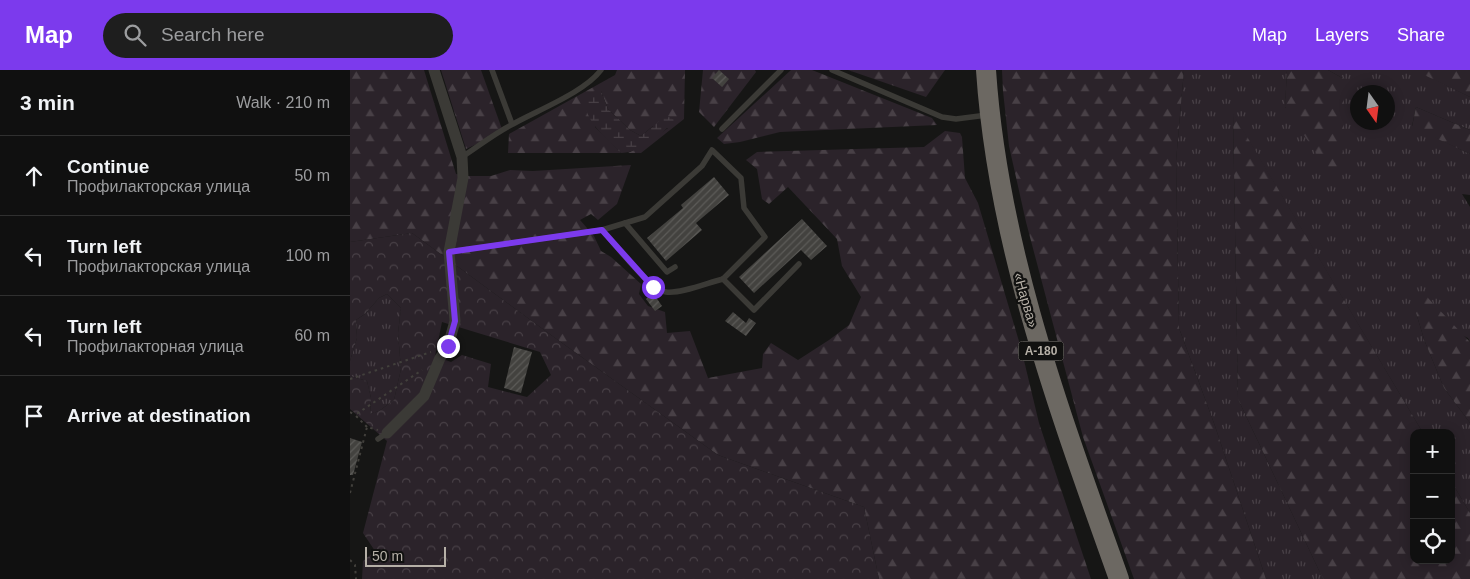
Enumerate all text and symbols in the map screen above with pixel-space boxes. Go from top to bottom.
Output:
search box [103,13,453,58]
text: Map [25,21,73,48]
icon: search [121,21,149,49]
text: Search here [161,24,265,45]
text: Map [1252,25,1287,45]
text: Layers [1315,25,1369,45]
text: Share [1397,25,1445,45]
north arrow [1350,85,1395,130]
text: 3 min [20,91,75,114]
text: Walk · 210 m [236,94,330,111]
text: Continue [67,156,149,177]
icon: ahead [20,162,48,190]
text: 50 m [294,167,330,184]
text: Профилакторская улица [67,178,250,195]
text: Turn left [67,236,142,257]
icon: left [20,242,48,270]
text: 100 m [286,247,330,264]
text: Профилакторская улица [67,258,250,275]
street label: «Нарва» [1011,271,1042,329]
route start [642,276,665,299]
text: Turn left [67,316,142,337]
icon: left [20,322,48,350]
text: 60 m [294,327,330,344]
route end [437,335,460,358]
text: Профилакторная улица [67,338,244,355]
road number: А-180 [1018,342,1064,360]
icon: arrive [20,402,48,430]
text: Arrive at destination [67,405,251,426]
map controls [1410,429,1455,564]
button: + [1410,429,1455,474]
button: − [1410,474,1455,519]
button: locate [1410,519,1455,564]
scale bar [365,544,446,567]
text: 50 m [372,548,403,564]

